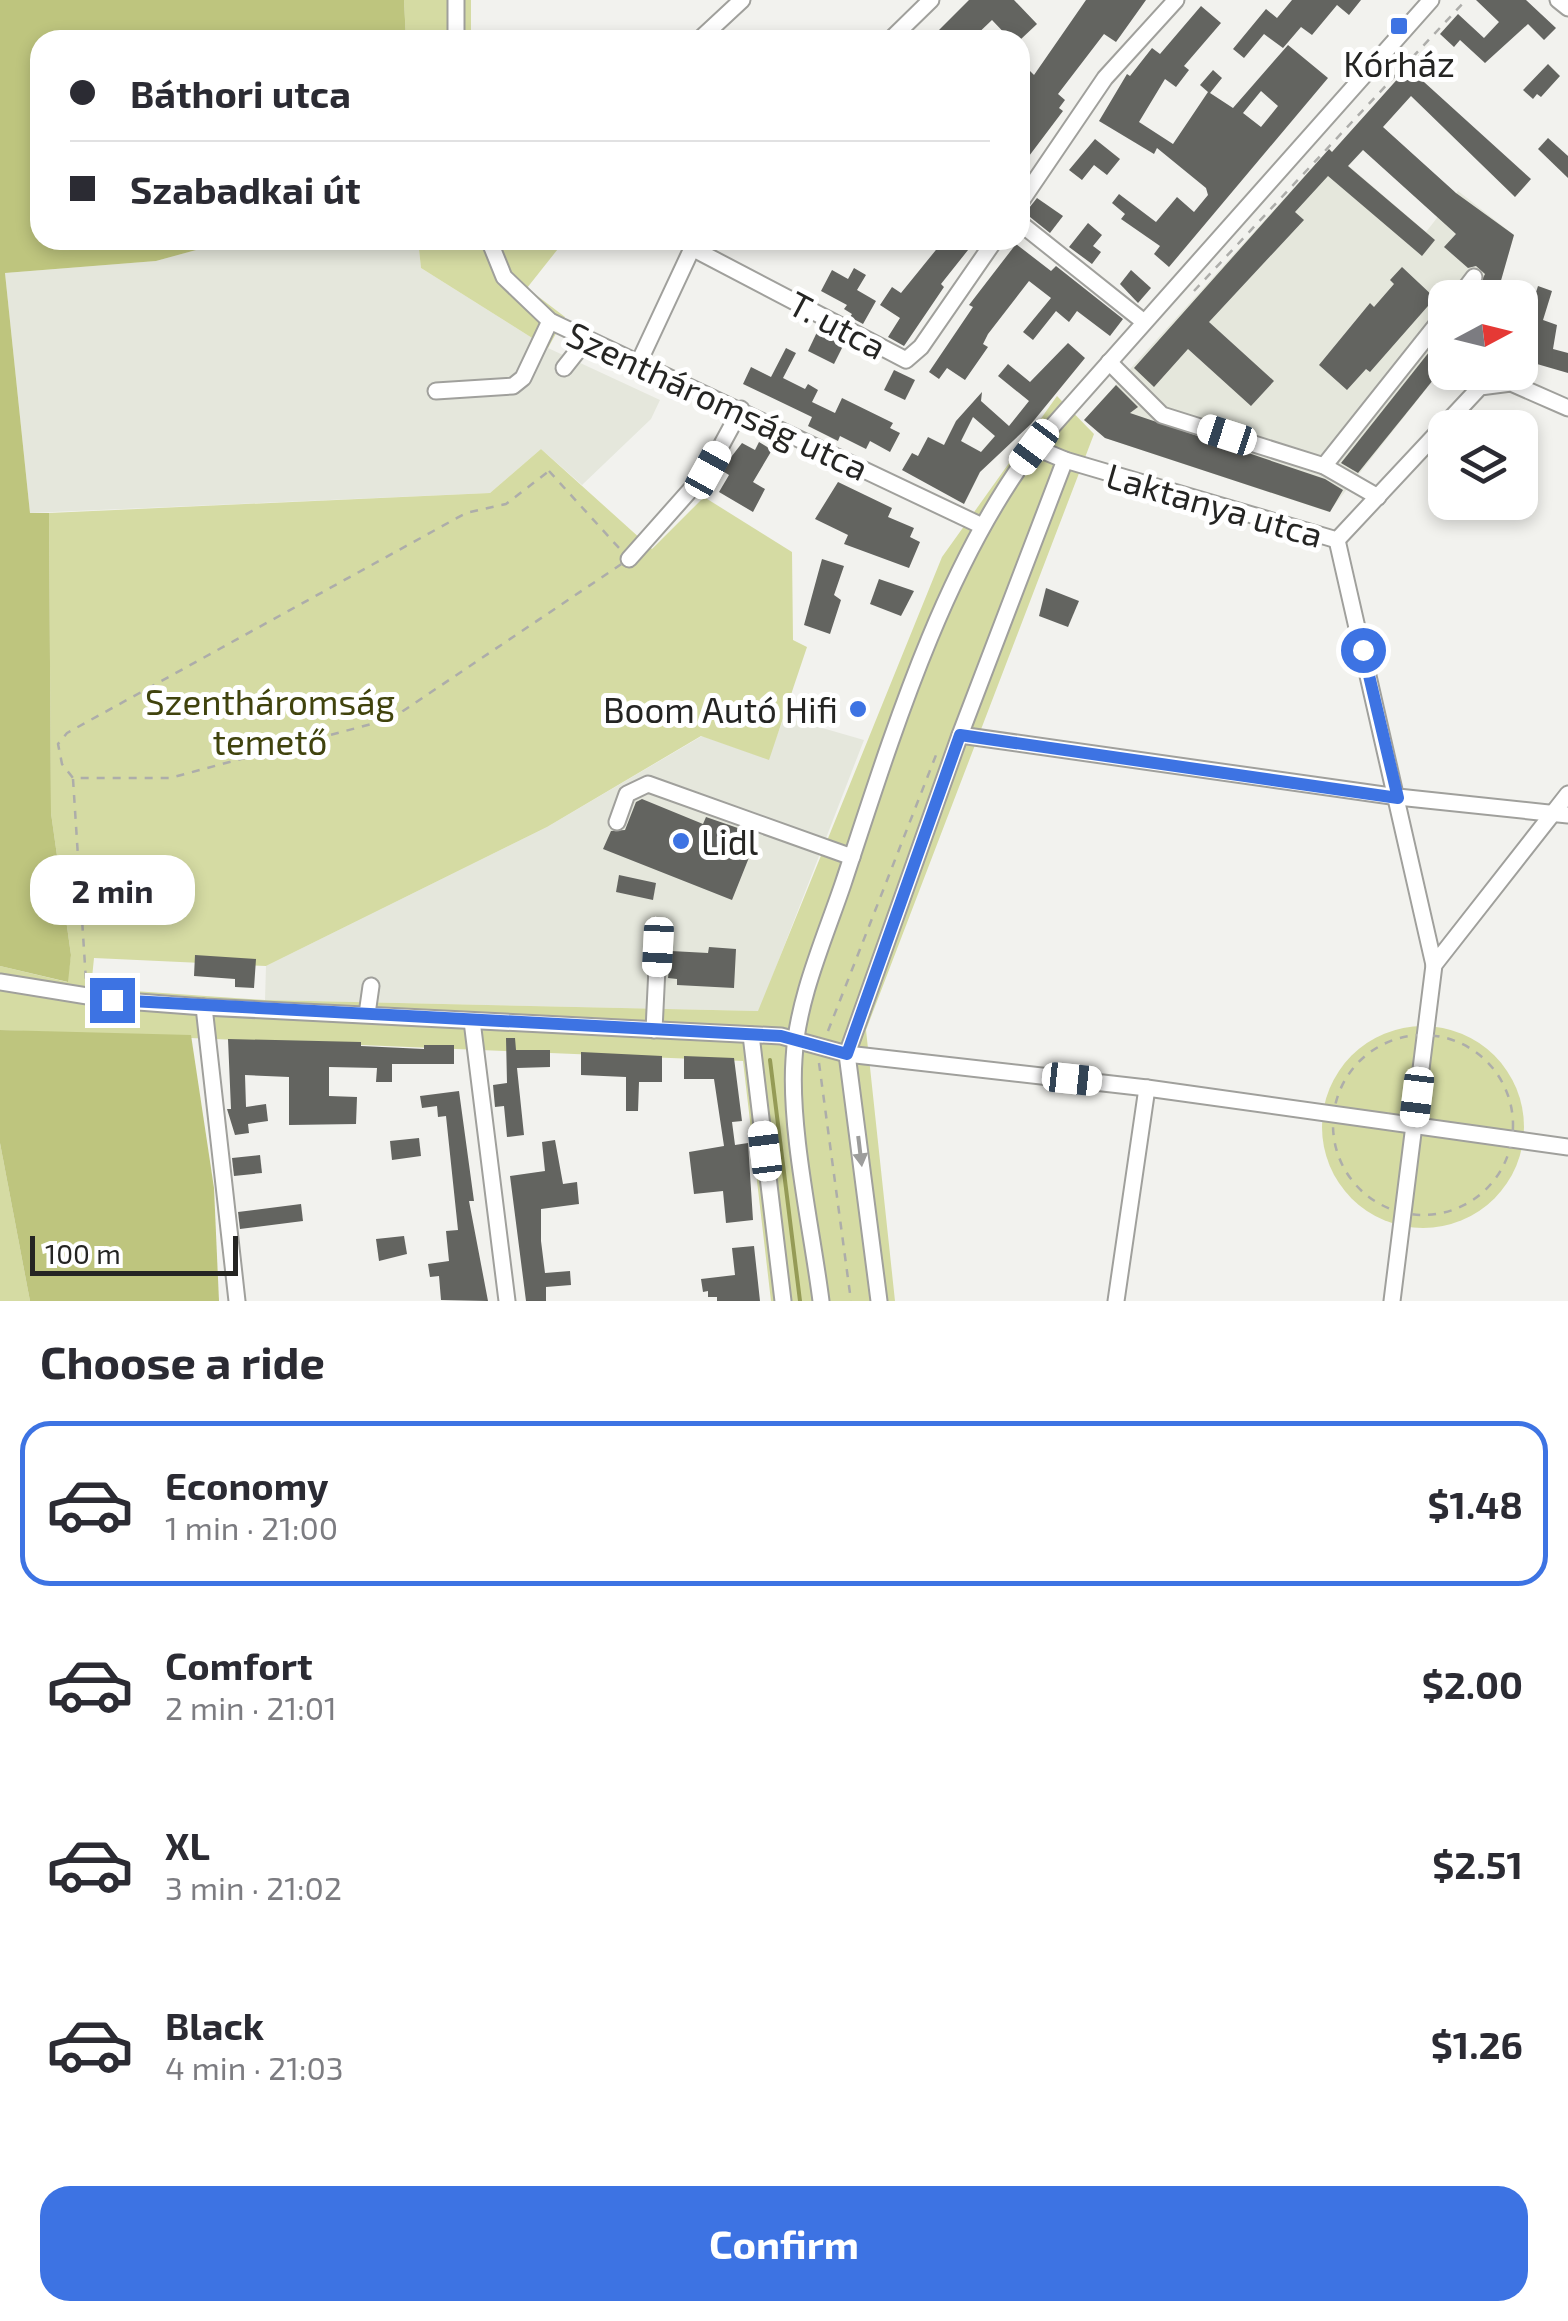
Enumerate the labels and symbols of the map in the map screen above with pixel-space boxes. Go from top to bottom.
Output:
marker: Kórház [1388,15,1410,37]
place label: Kórház [1343,42,1455,84]
north arrow [1428,280,1538,390]
street label: T. utca [782,281,894,367]
street label: Szentháromság utca [561,312,875,488]
car [1194,411,1260,459]
car [1004,414,1064,480]
car [680,436,736,504]
street label: Laktanya utca [1102,453,1328,555]
route start [1341,628,1386,673]
park label: Szentháromság temető [145,680,395,762]
place label: Boom Autó Hifi [603,688,838,730]
marker: Boom Autó Hifi [847,698,869,720]
place label: Lidl [701,820,759,862]
marker: Lidl [670,830,692,852]
callout: 2 min [29,855,194,925]
car [641,916,675,978]
route end [90,978,135,1023]
car [1041,1061,1103,1097]
car [1398,1065,1436,1129]
car [746,1119,784,1183]
one-way arrow [852,1136,868,1168]
scale bar [30,1231,238,1276]

